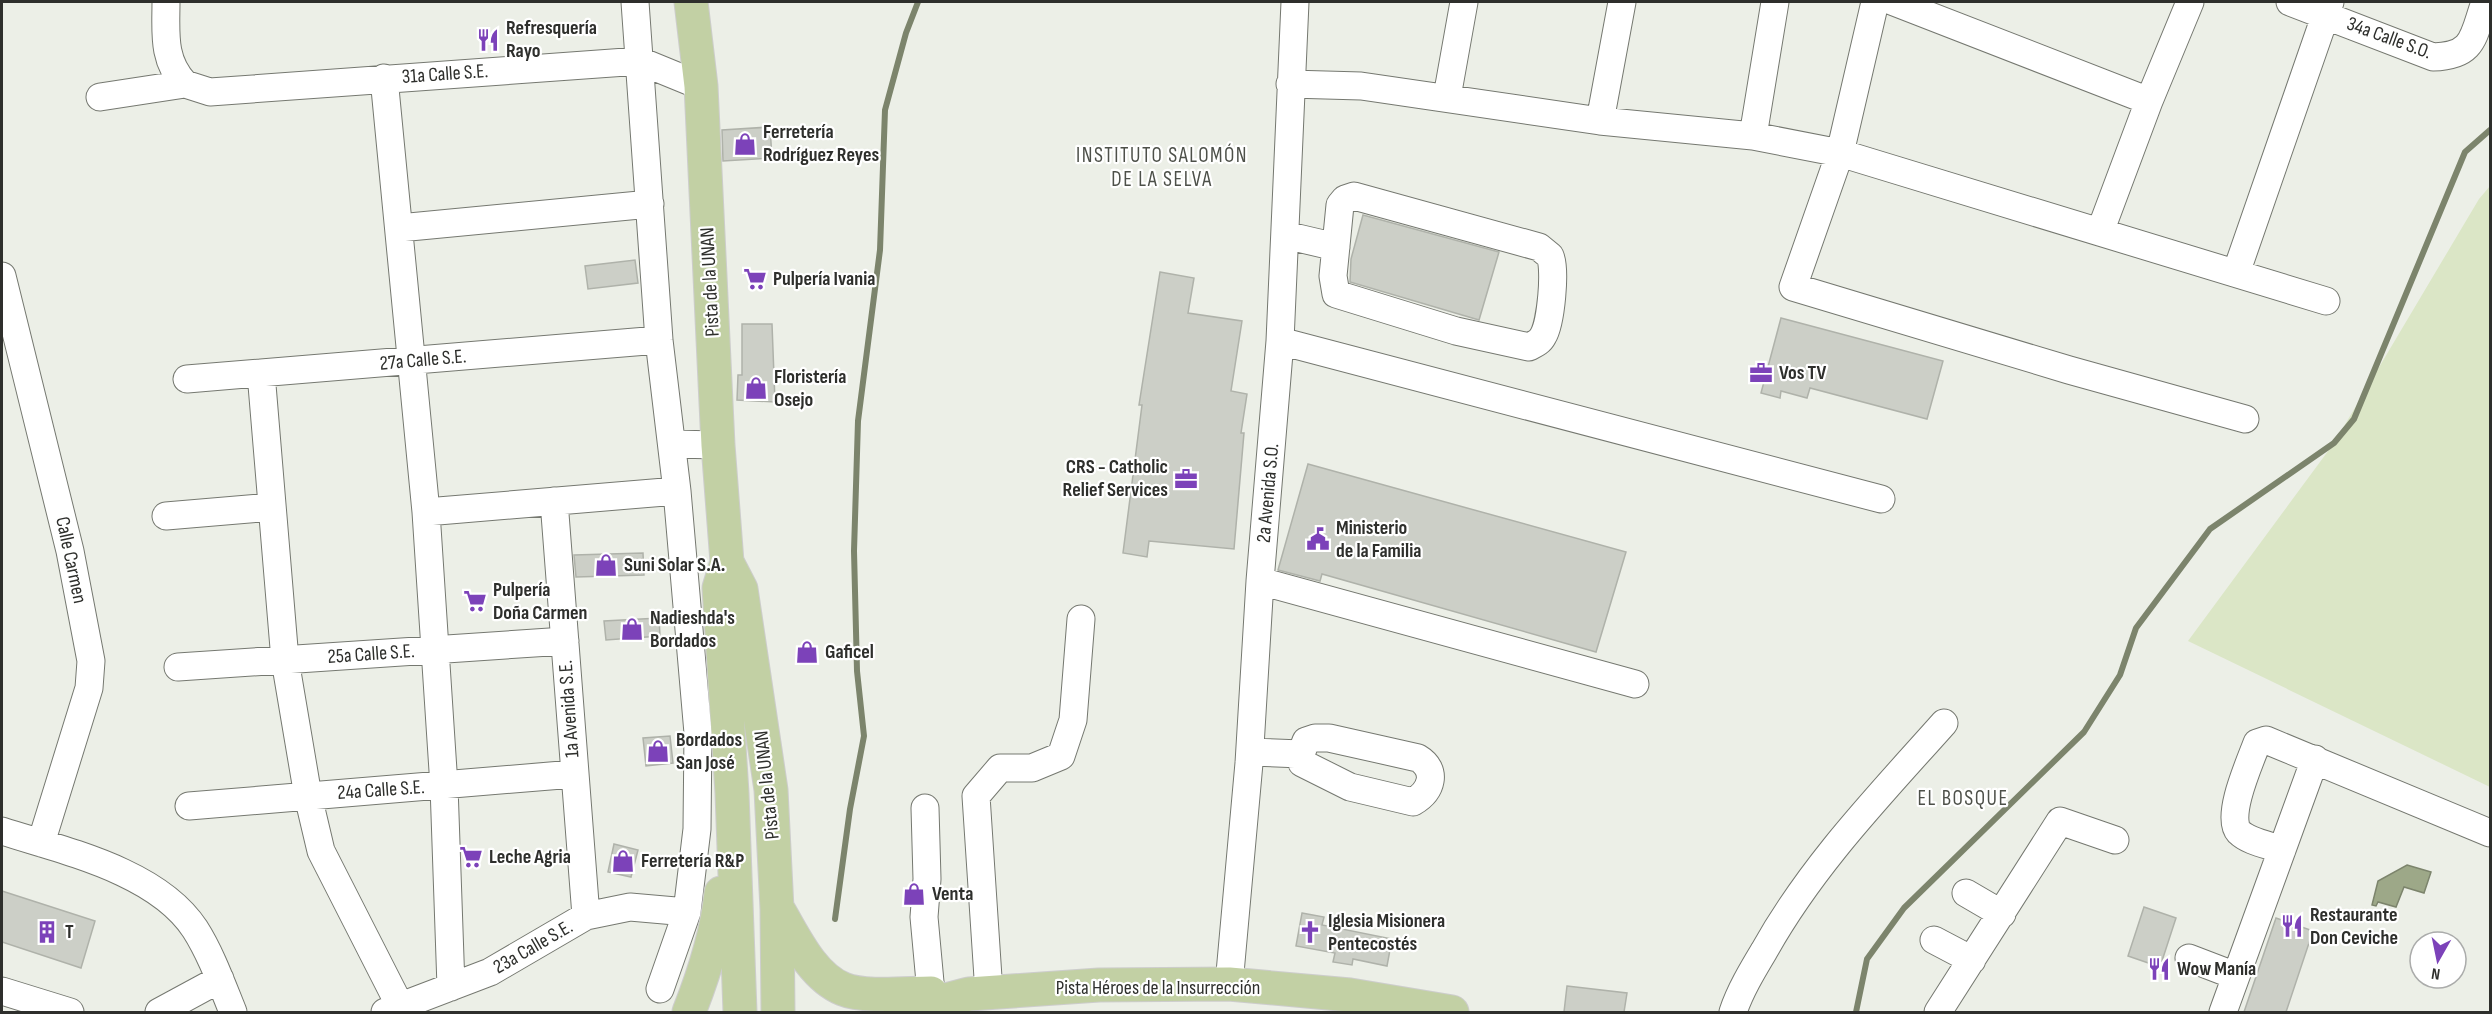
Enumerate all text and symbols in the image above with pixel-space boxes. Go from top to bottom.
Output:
street label: 34a Calle S.O. [2343,12,2435,64]
place label: Refresquería Rayo [506,16,597,63]
restaurant icon: Refresquería Rayo [475,27,501,53]
street label: 31a Calle S.E. [401,59,489,89]
place label: Ferretería Rodríguez Reyes [763,120,879,167]
shop icon: Ferretería Rodríguez Reyes [732,131,758,157]
district label: INSTITUTO SALOMÓN DE LA SELVA [1076,143,1248,192]
street label: Pista de la UNAN [695,227,725,337]
supermarket icon: Pulpería Ivania [742,266,768,292]
place label: Pulpería Ivania [773,267,875,291]
street label: 27a Calle S.E. [379,344,467,376]
office icon: Vos TV [1748,360,1774,386]
place label: Vos TV [1779,361,1826,385]
place label: Floristería Osejo [774,365,846,412]
shop icon: Floristería Osejo [743,375,769,401]
street label: 2a Avenida S.O. [1252,442,1284,544]
place label: CRS - Catholic Relief Services [1063,455,1168,502]
office icon: CRS - Catholic Relief Services [1173,466,1199,492]
street label: Calle Carmen [50,514,92,606]
place label: Ministerio de la Familia [1336,516,1421,563]
public building icon: Ministerio de la Familia [1305,526,1331,552]
shop icon: Suni Solar S.A. [593,552,619,578]
place label: Suni Solar S.A. [624,553,725,577]
place label: Pulpería Doña Carmen [493,578,587,625]
supermarket icon: Pulpería Doña Carmen [462,588,488,614]
place label: Nadieshda's Bordados [650,606,735,653]
shop icon: Nadieshda's Bordados [619,616,645,642]
street label: 25a Calle S.E. [327,639,415,669]
shop icon: Gaficel [794,639,820,665]
place label: Gaficel [825,640,874,664]
street label: 1a Avenida S.E. [554,659,584,759]
place label: Bordados San José [676,728,743,775]
street label: Pista de la UNAN [749,729,785,841]
shop icon: Bordados San José [645,738,671,764]
street label: 24a Calle S.E. [337,775,425,805]
district label: EL BOSQUE [1917,786,2009,811]
supermarket icon: Leche Agria [458,844,484,870]
place label: Leche Agria [489,845,571,869]
shop icon: Ferretería R&P [610,848,636,874]
place label: Ferretería R&P [641,849,744,873]
shop icon: Venta [901,881,927,907]
place label: Venta [932,882,973,906]
place label: Restaurante Don Ceviche [2310,903,2398,950]
place label: Iglesia Misionera Pentecostés [1328,909,1445,956]
restaurant icon: Restaurante Don Ceviche [2279,913,2305,939]
street label: 23a Calle S.E. [489,915,577,979]
building icon: T [34,919,60,945]
church icon: Iglesia Misionera Pentecostés [1297,919,1323,945]
place label: T [65,920,74,944]
north arrow [2408,930,2468,990]
restaurant icon: Wow Manía [2146,956,2172,982]
place label: Wow Manía [2177,957,2256,981]
text: N [2430,963,2442,983]
street label: Pista Héroes de la Insurrección [1056,976,1260,1000]

